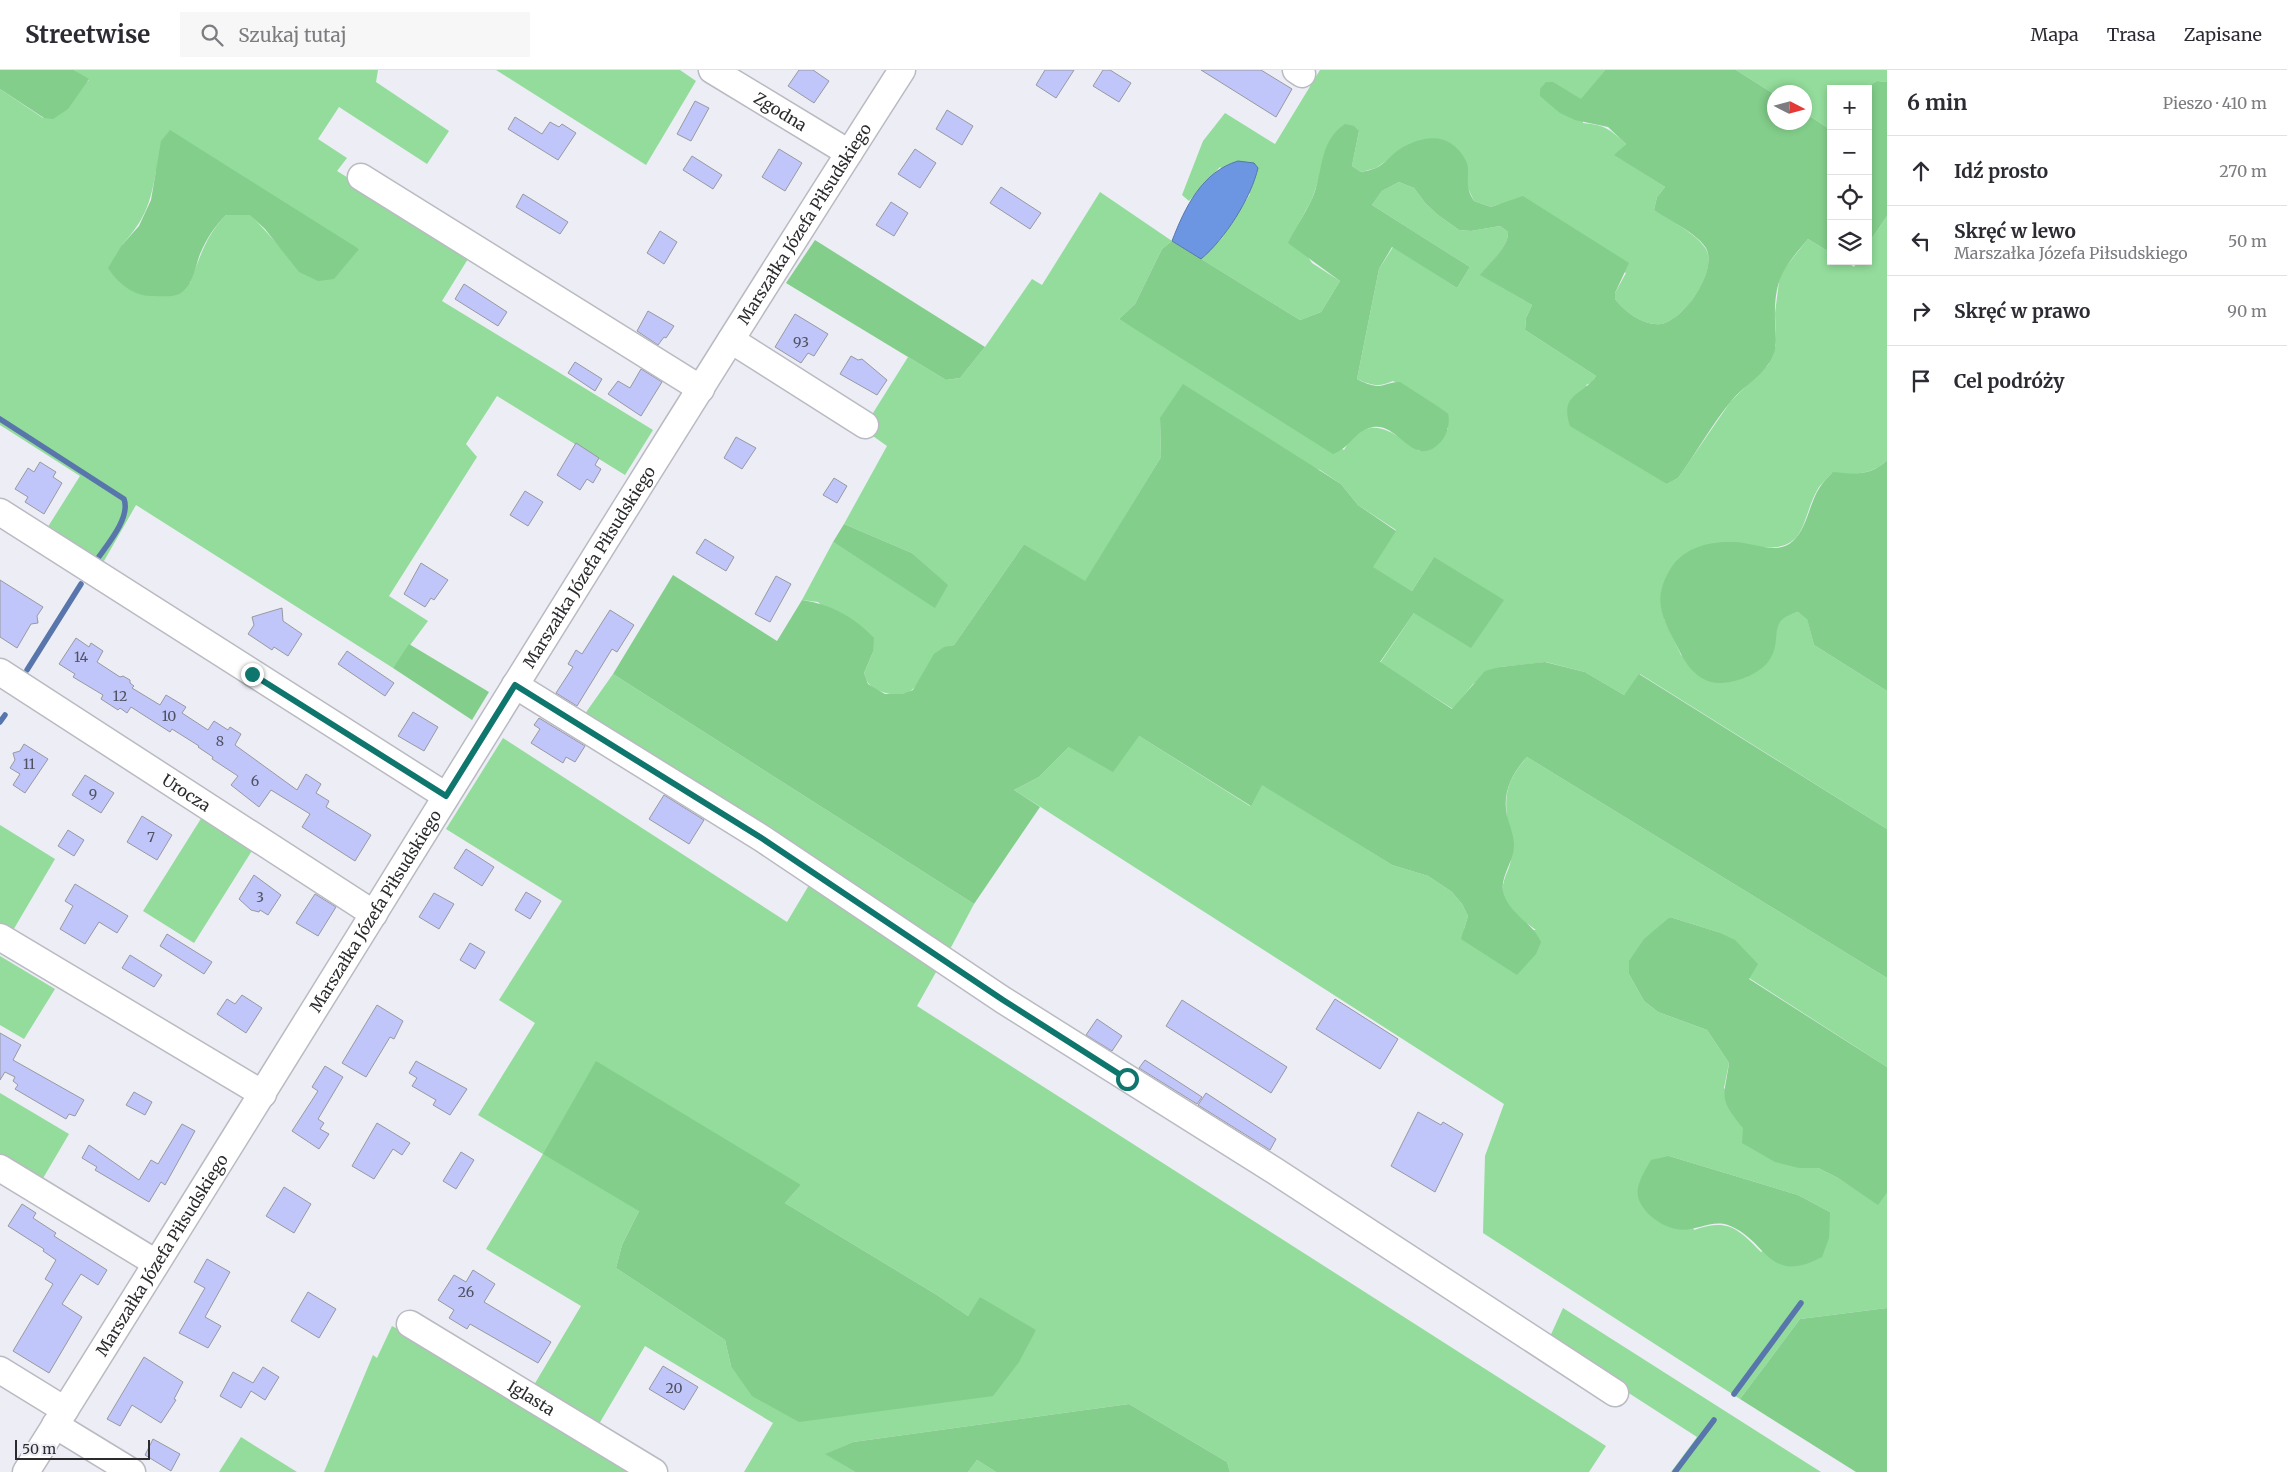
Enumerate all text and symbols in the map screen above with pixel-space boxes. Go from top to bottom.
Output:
search box [180,12,530,57]
text: Streetwise [25,19,150,50]
icon: search [198,21,226,49]
text: Szukaj tutaj [238,23,347,47]
text: Mapa [2031,23,2079,46]
text: Trasa [2107,23,2156,46]
text: Zapisane [2184,23,2262,46]
north arrow [1767,85,1812,130]
map controls [1827,85,1872,265]
button: + [1827,85,1872,130]
street label: Zgodna [750,88,811,135]
text: 6 min [1907,89,1967,116]
text: Pieszo · 410 m [2163,93,2267,113]
street label: Marszałka Józefa Piłsudskiego [733,120,875,328]
button: − [1827,130,1872,175]
icon: ahead [1907,157,1935,185]
text: Idź prosto [1954,159,2048,183]
text: 270 m [2219,161,2267,181]
button: locate [1827,175,1872,220]
text: Skręć w lewo [1954,219,2076,243]
button: layers [1827,220,1872,265]
icon: left [1907,227,1935,255]
text: 50 m [2228,231,2267,251]
text: Marszałka Józefa Piłsudskiego [1954,243,2188,263]
icon: right [1907,297,1935,325]
text: Skręć w prawo [1954,299,2090,323]
text: 90 m [2227,301,2267,321]
house number: 93 [793,333,809,351]
icon: arrive [1907,367,1935,395]
text: Cel podróży [1954,369,2065,393]
street label: Marszałka Józefa Piłsudskiego [519,462,659,671]
house number: 14 [74,648,88,666]
route end [241,663,264,686]
house number: 12 [113,687,127,705]
house number: 10 [162,707,176,725]
house number: 8 [216,732,224,750]
house number: 11 [23,755,35,773]
street label: Urocza [158,770,215,816]
house number: 6 [251,772,259,790]
house number: 9 [89,785,97,803]
street label: Marszałka Józefa Piłsudskiego [305,806,445,1016]
house number: 7 [147,828,155,846]
house number: 3 [256,888,264,906]
route start [1116,1068,1139,1091]
street label: Marszałka Józefa Piłsudskiego [91,1150,232,1360]
house number: 26 [458,1283,474,1301]
street label: Iglasta [504,1376,559,1420]
house number: 20 [665,1379,683,1397]
scale bar [15,1437,150,1460]
text: 50 m [22,1440,56,1458]

